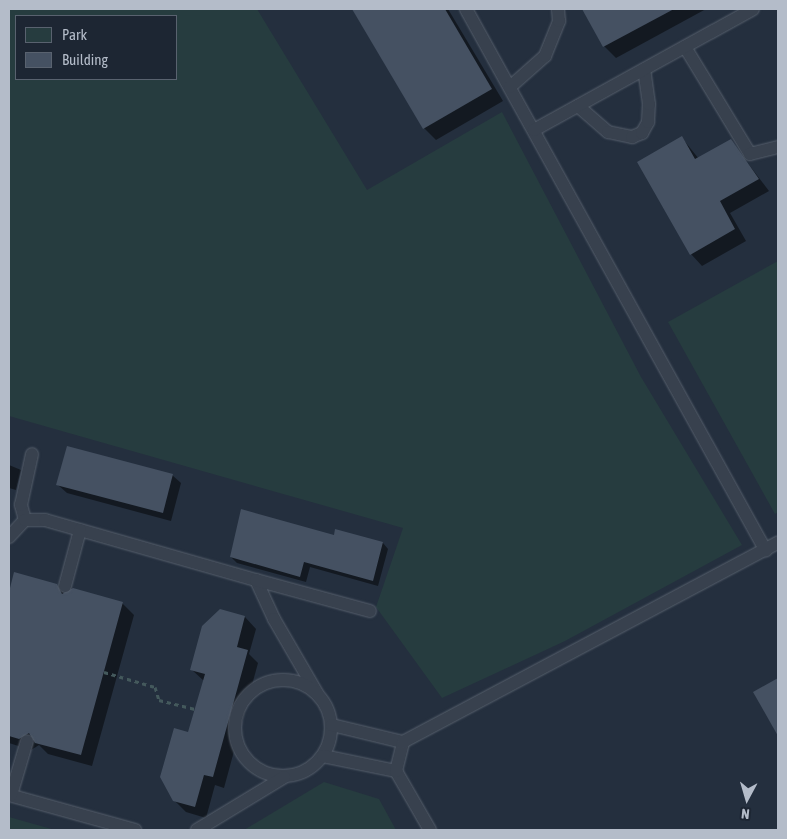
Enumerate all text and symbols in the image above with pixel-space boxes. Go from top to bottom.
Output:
legend [15,15,178,80]
text: Park [62,26,87,43]
text: Building [62,51,108,68]
north arrow [722,774,772,824]
text: N [740,806,750,822]

